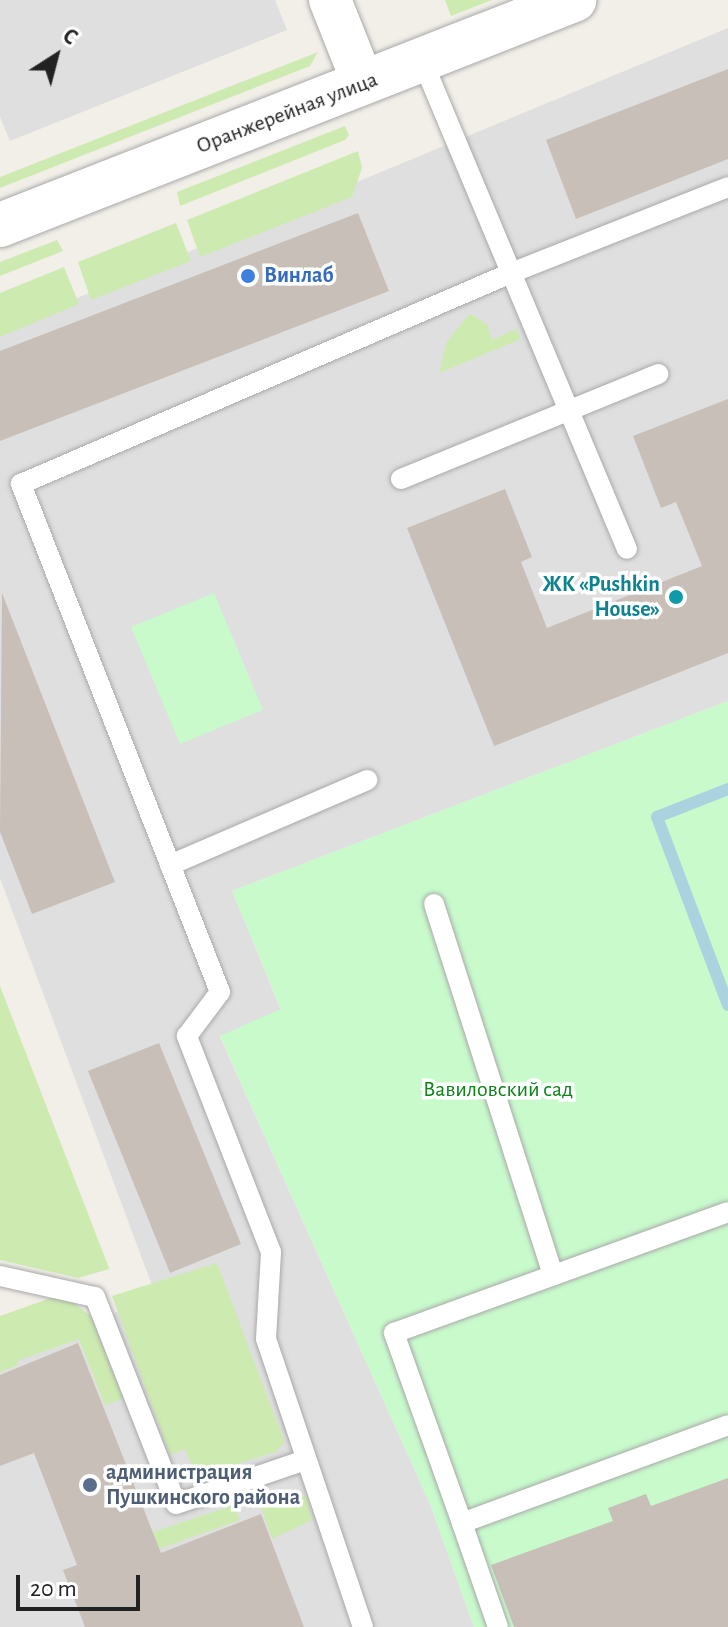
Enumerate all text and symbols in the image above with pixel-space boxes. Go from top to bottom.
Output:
north arrow [16,16,96,96]
text: С [59,24,81,49]
street label: Оранжерейная улица [193,66,381,160]
place label: Винлаб [264,263,334,289]
marker: Винлаб [239,267,257,285]
place label: ЖК «Pushkin House» [543,571,660,622]
marker: ЖК «Pushkin House» [667,588,685,606]
park label: Вавиловский сад [423,1077,573,1103]
place label: администрация Пушкинского района [106,1459,300,1510]
marker: администрация Пушкинского района [81,1476,99,1494]
scale bar [20,1559,144,1609]
text: 20 m [30,1577,77,1601]

